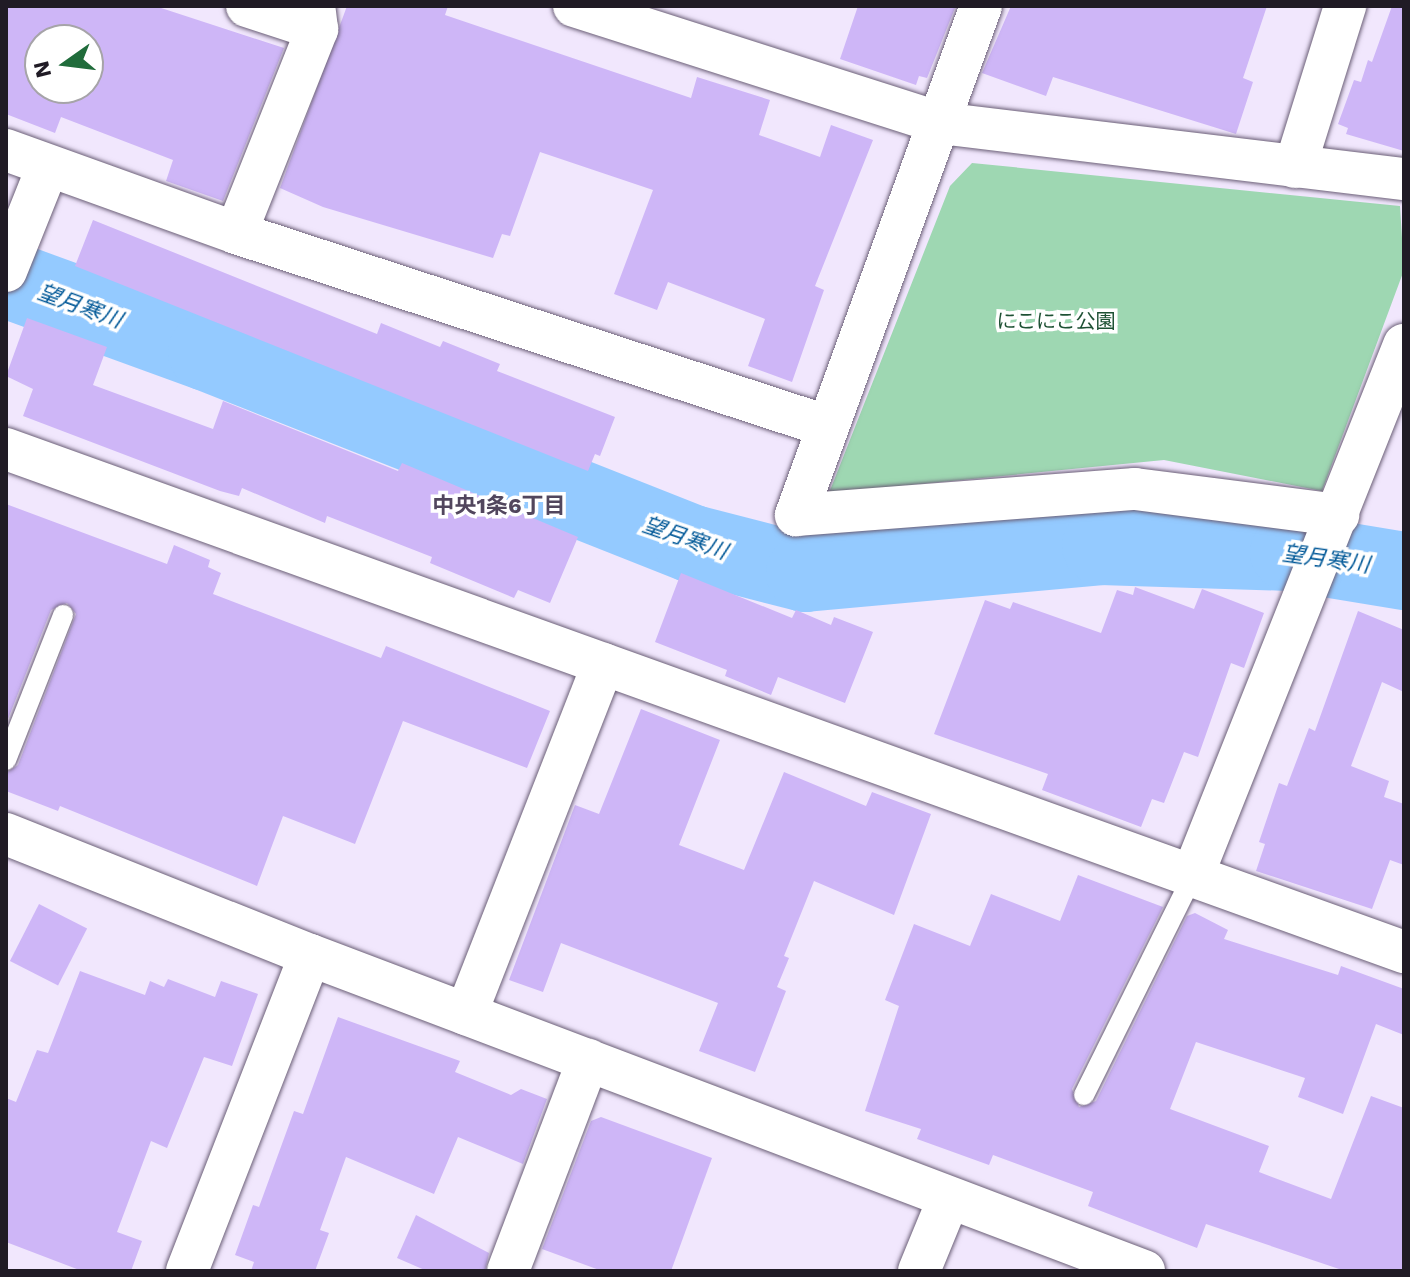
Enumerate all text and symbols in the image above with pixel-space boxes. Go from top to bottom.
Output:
north arrow [24,24,104,104]
text: N [28,59,56,80]
water label: 望月寒川 [34,279,126,333]
park label: にこにこ公園 [996,309,1116,333]
district label: 中央1条6丁目 [432,493,566,519]
water label: 望月寒川 [639,511,731,565]
water label: 望月寒川 [1281,540,1371,578]

